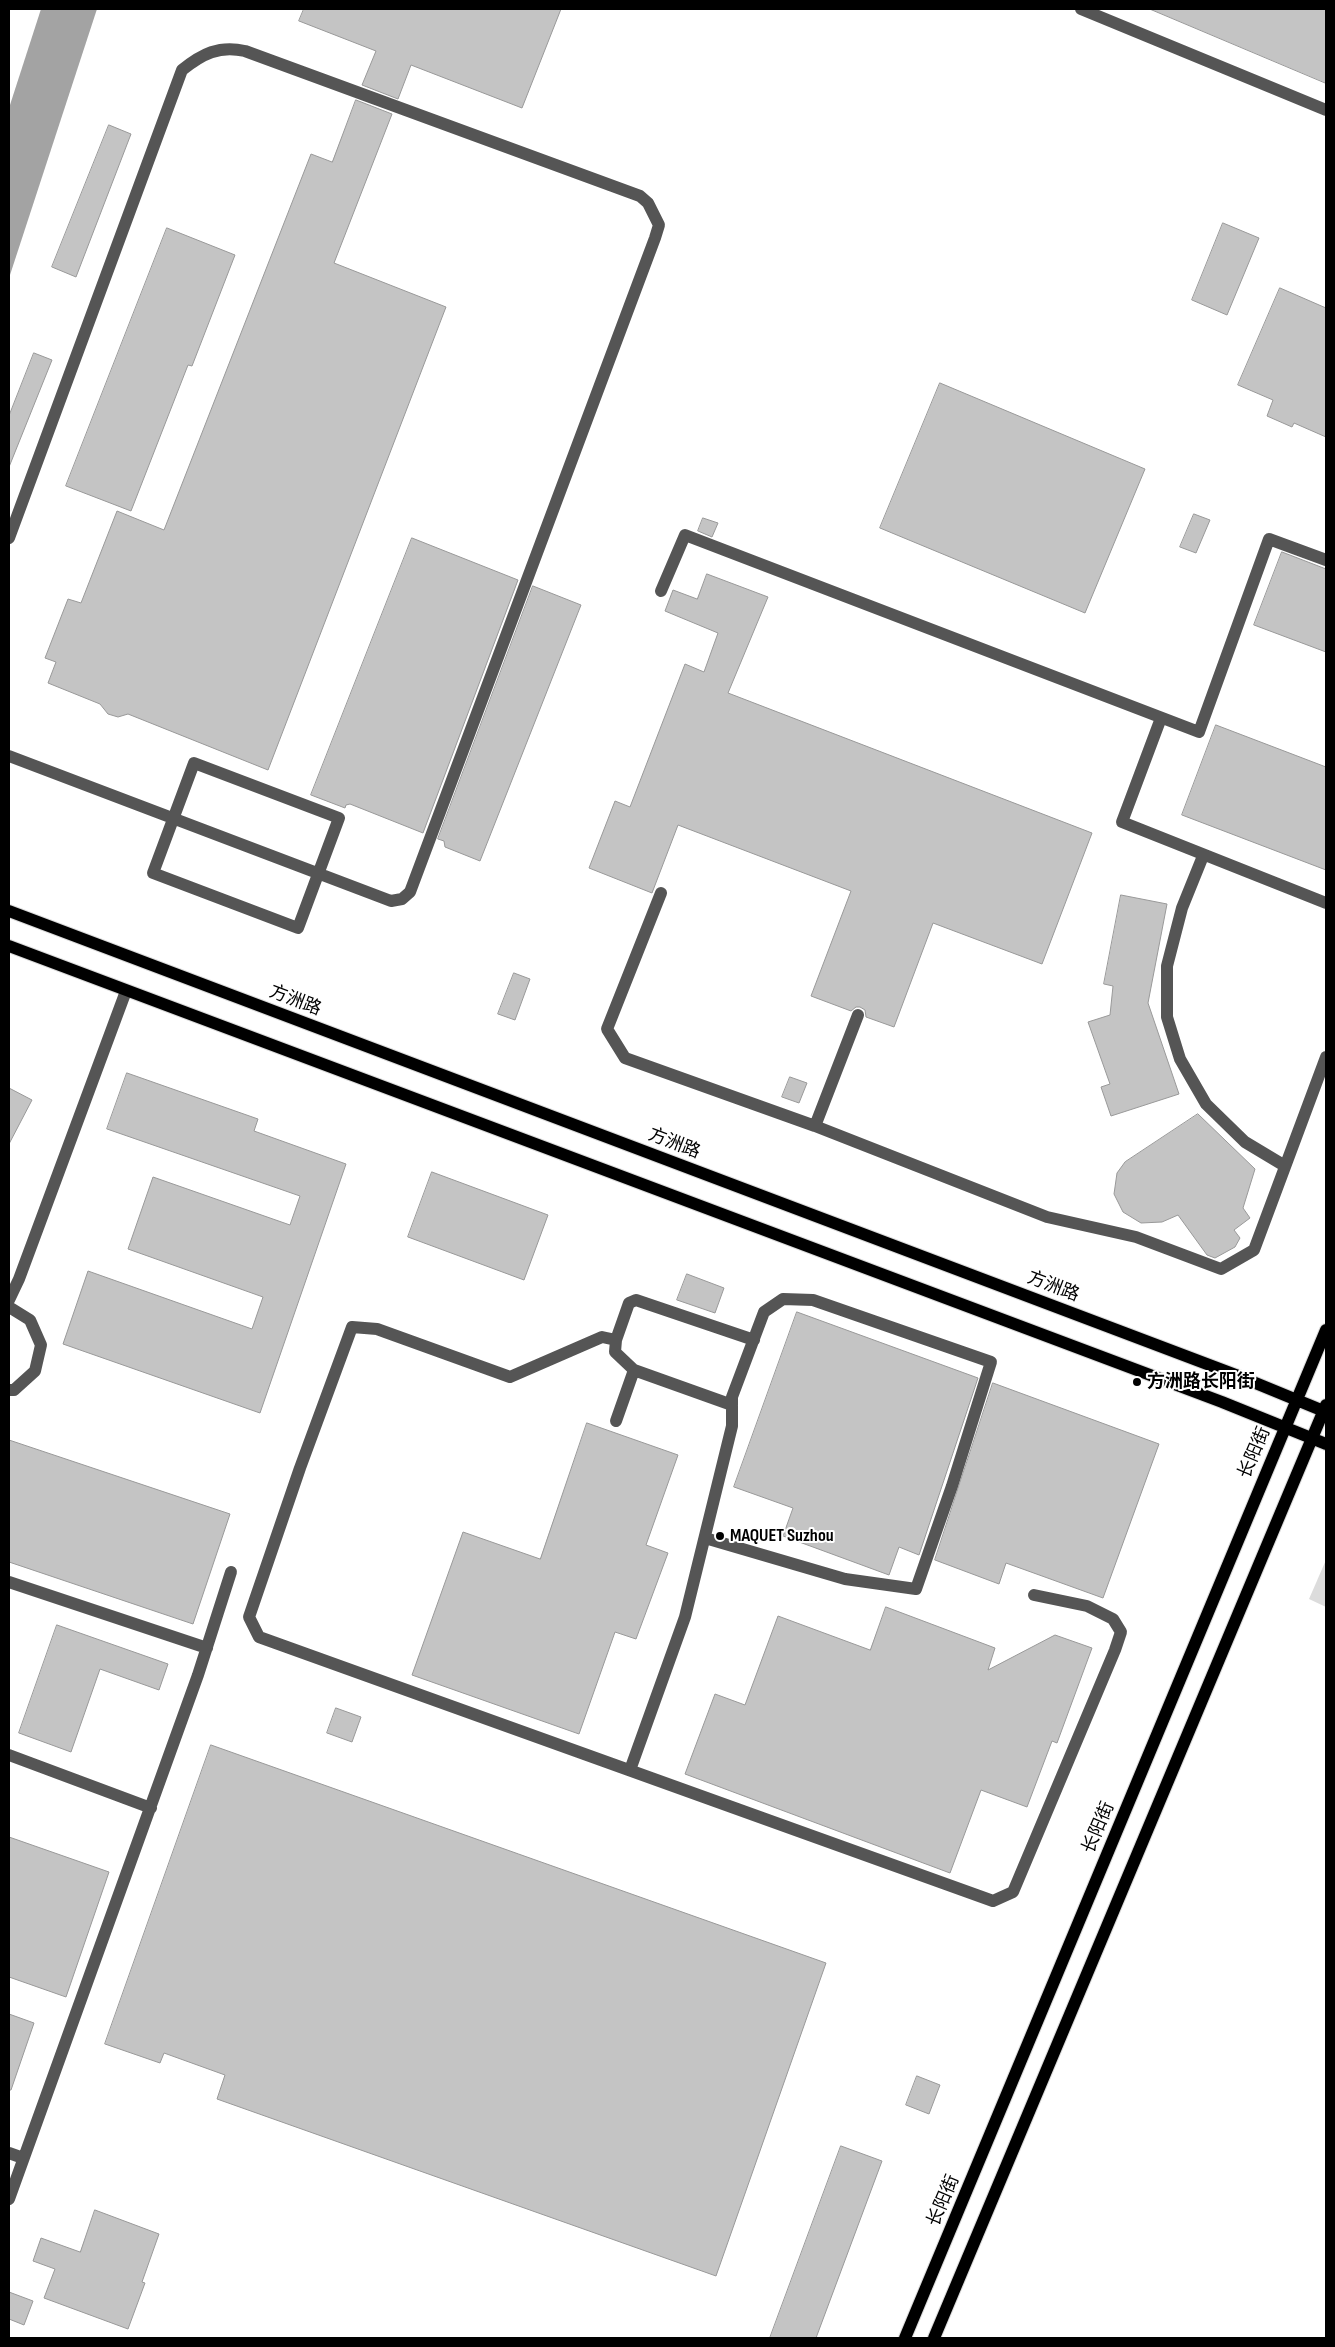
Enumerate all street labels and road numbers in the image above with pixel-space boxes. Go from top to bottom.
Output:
street label: 方洲路 [266,981,324,1021]
street label: 方洲路 [645,1124,703,1164]
street label: 方洲路 [1024,1267,1082,1307]
street label: 长阳街 [1235,1424,1275,1482]
street label: 长阳街 [1079,1799,1119,1857]
street label: 长阳街 [924,2172,964,2230]

